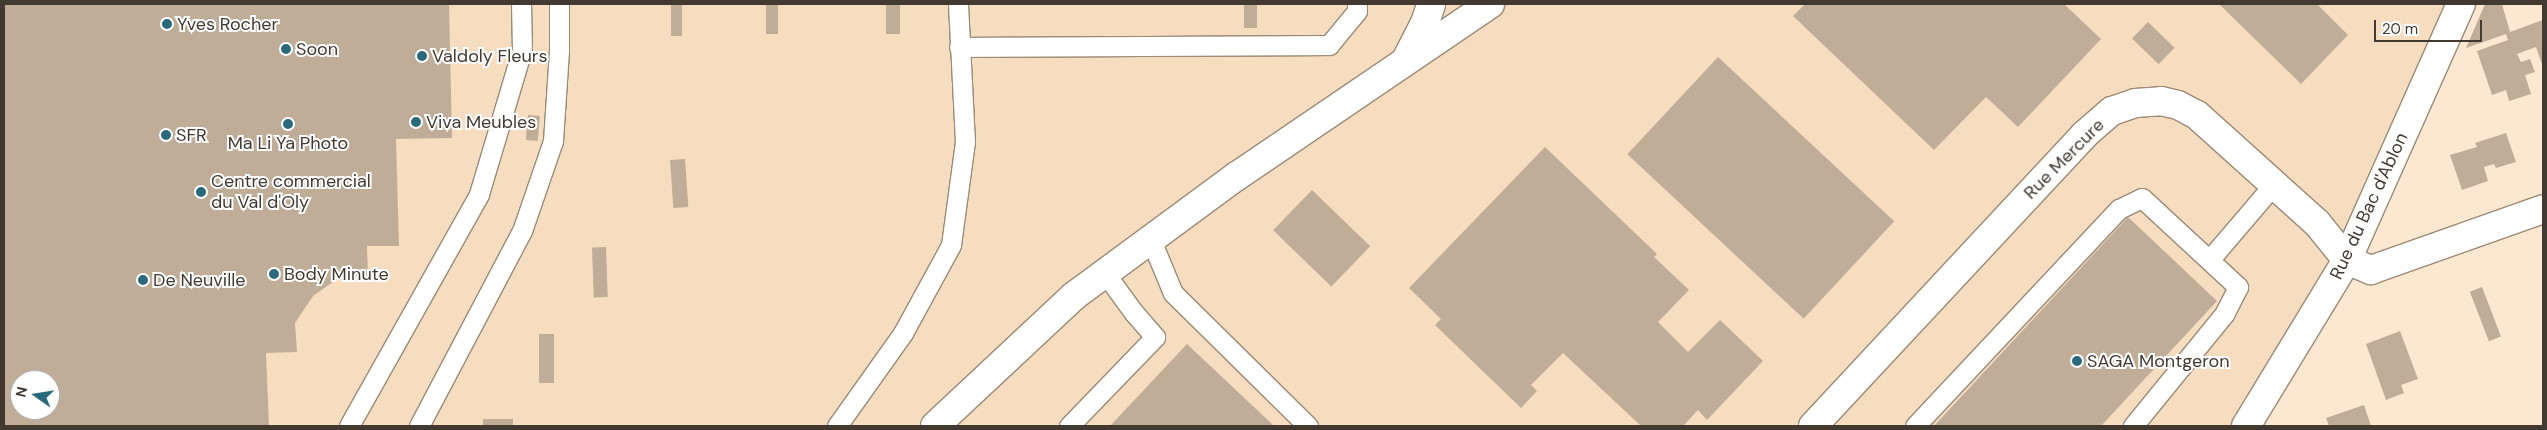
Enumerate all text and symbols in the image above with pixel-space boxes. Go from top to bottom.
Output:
scale bar [2377,10,2484,42]
place label: Yves Rocher [177,13,278,35]
marker: Yves Rocher [161,18,173,30]
text: 20 m [2382,19,2418,39]
place label: Soon [296,38,338,60]
marker: Soon [280,43,292,55]
place label: Valdoly Fleurs [432,45,547,67]
marker: Valdoly Fleurs [416,50,428,62]
place label: Viva Meubles [426,111,536,133]
street label: Rue Mercure [2019,114,2109,204]
marker: Viva Meubles [410,116,422,128]
marker: Ma Li Ya Photo [282,118,294,130]
place label: SFR [176,124,207,146]
marker: SFR [160,129,172,141]
street label: Rue du Bac d'Ablon [2326,129,2412,283]
place label: Ma Li Ya Photo [228,132,348,154]
place label: Centre commercial du Val d'Oly [211,171,371,213]
marker: Centre commercial du Val d'Oly [195,186,207,198]
place label: Body Minute [284,263,389,285]
marker: Body Minute [268,268,280,280]
place label: De Neuville [153,269,245,291]
marker: De Neuville [137,274,149,286]
place label: SAGA Montgeron [2087,350,2229,372]
marker: SAGA Montgeron [2071,355,2083,367]
north arrow [10,370,60,420]
text: N [11,385,31,399]

